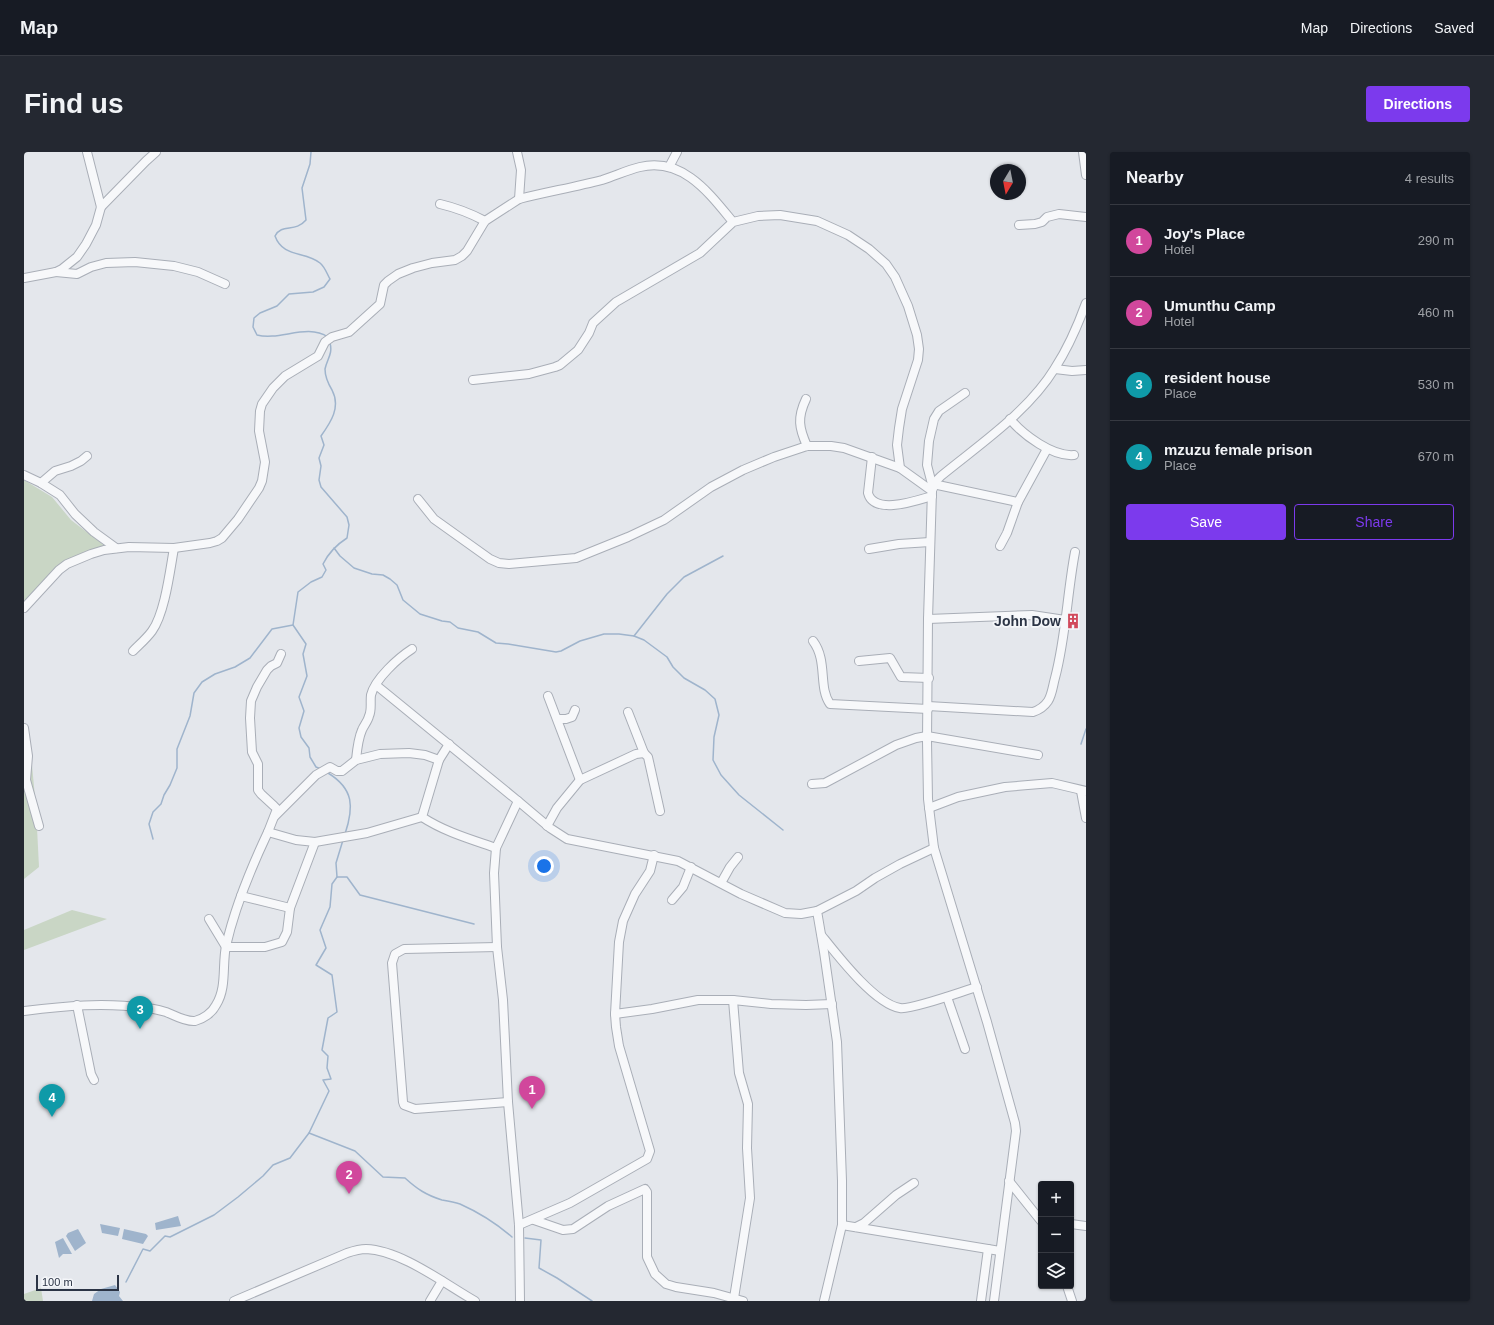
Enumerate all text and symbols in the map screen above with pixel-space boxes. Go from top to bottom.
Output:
text: Map [20,17,58,38]
text: Map [1301,20,1328,36]
text: Directions [1350,20,1412,36]
text: Saved [1434,20,1474,36]
button: Directions [1366,86,1470,122]
text: Find us [24,88,124,119]
north arrow [990,164,1026,200]
text: Nearby [1126,168,1184,187]
text: 4 results [1405,171,1454,186]
text: Joy's Place [1164,225,1245,242]
text: 1 [1135,233,1143,248]
text: 290 m [1418,233,1454,248]
text: Hotel [1164,242,1194,257]
text: Umunthu Camp [1164,297,1276,314]
text: 2 [1135,305,1143,320]
text: 460 m [1418,305,1454,320]
text: Hotel [1164,314,1194,329]
text: resident house [1164,369,1271,386]
text: 3 [1135,377,1143,392]
text: 530 m [1418,377,1454,392]
text: Place [1164,386,1197,401]
text: mzuzu female prison [1164,441,1312,458]
text: 4 [1135,449,1143,464]
text: 670 m [1418,449,1454,464]
text: Place [1164,458,1197,473]
button: Save [1126,504,1286,540]
button: Share [1294,504,1454,540]
building icon: John Dow [1064,612,1082,630]
place label: John Dow [994,613,1061,629]
your location [534,856,554,876]
pin: 3 [127,996,153,1029]
pin: 1 [519,1076,545,1109]
pin: 4 [39,1084,65,1117]
pin: 2 [336,1161,362,1194]
map controls [1038,1181,1074,1289]
button: + [1038,1181,1074,1217]
button: − [1038,1217,1074,1253]
button: layers [1038,1253,1074,1289]
scale bar [36,1273,119,1292]
text: 100 m [42,1276,73,1288]

